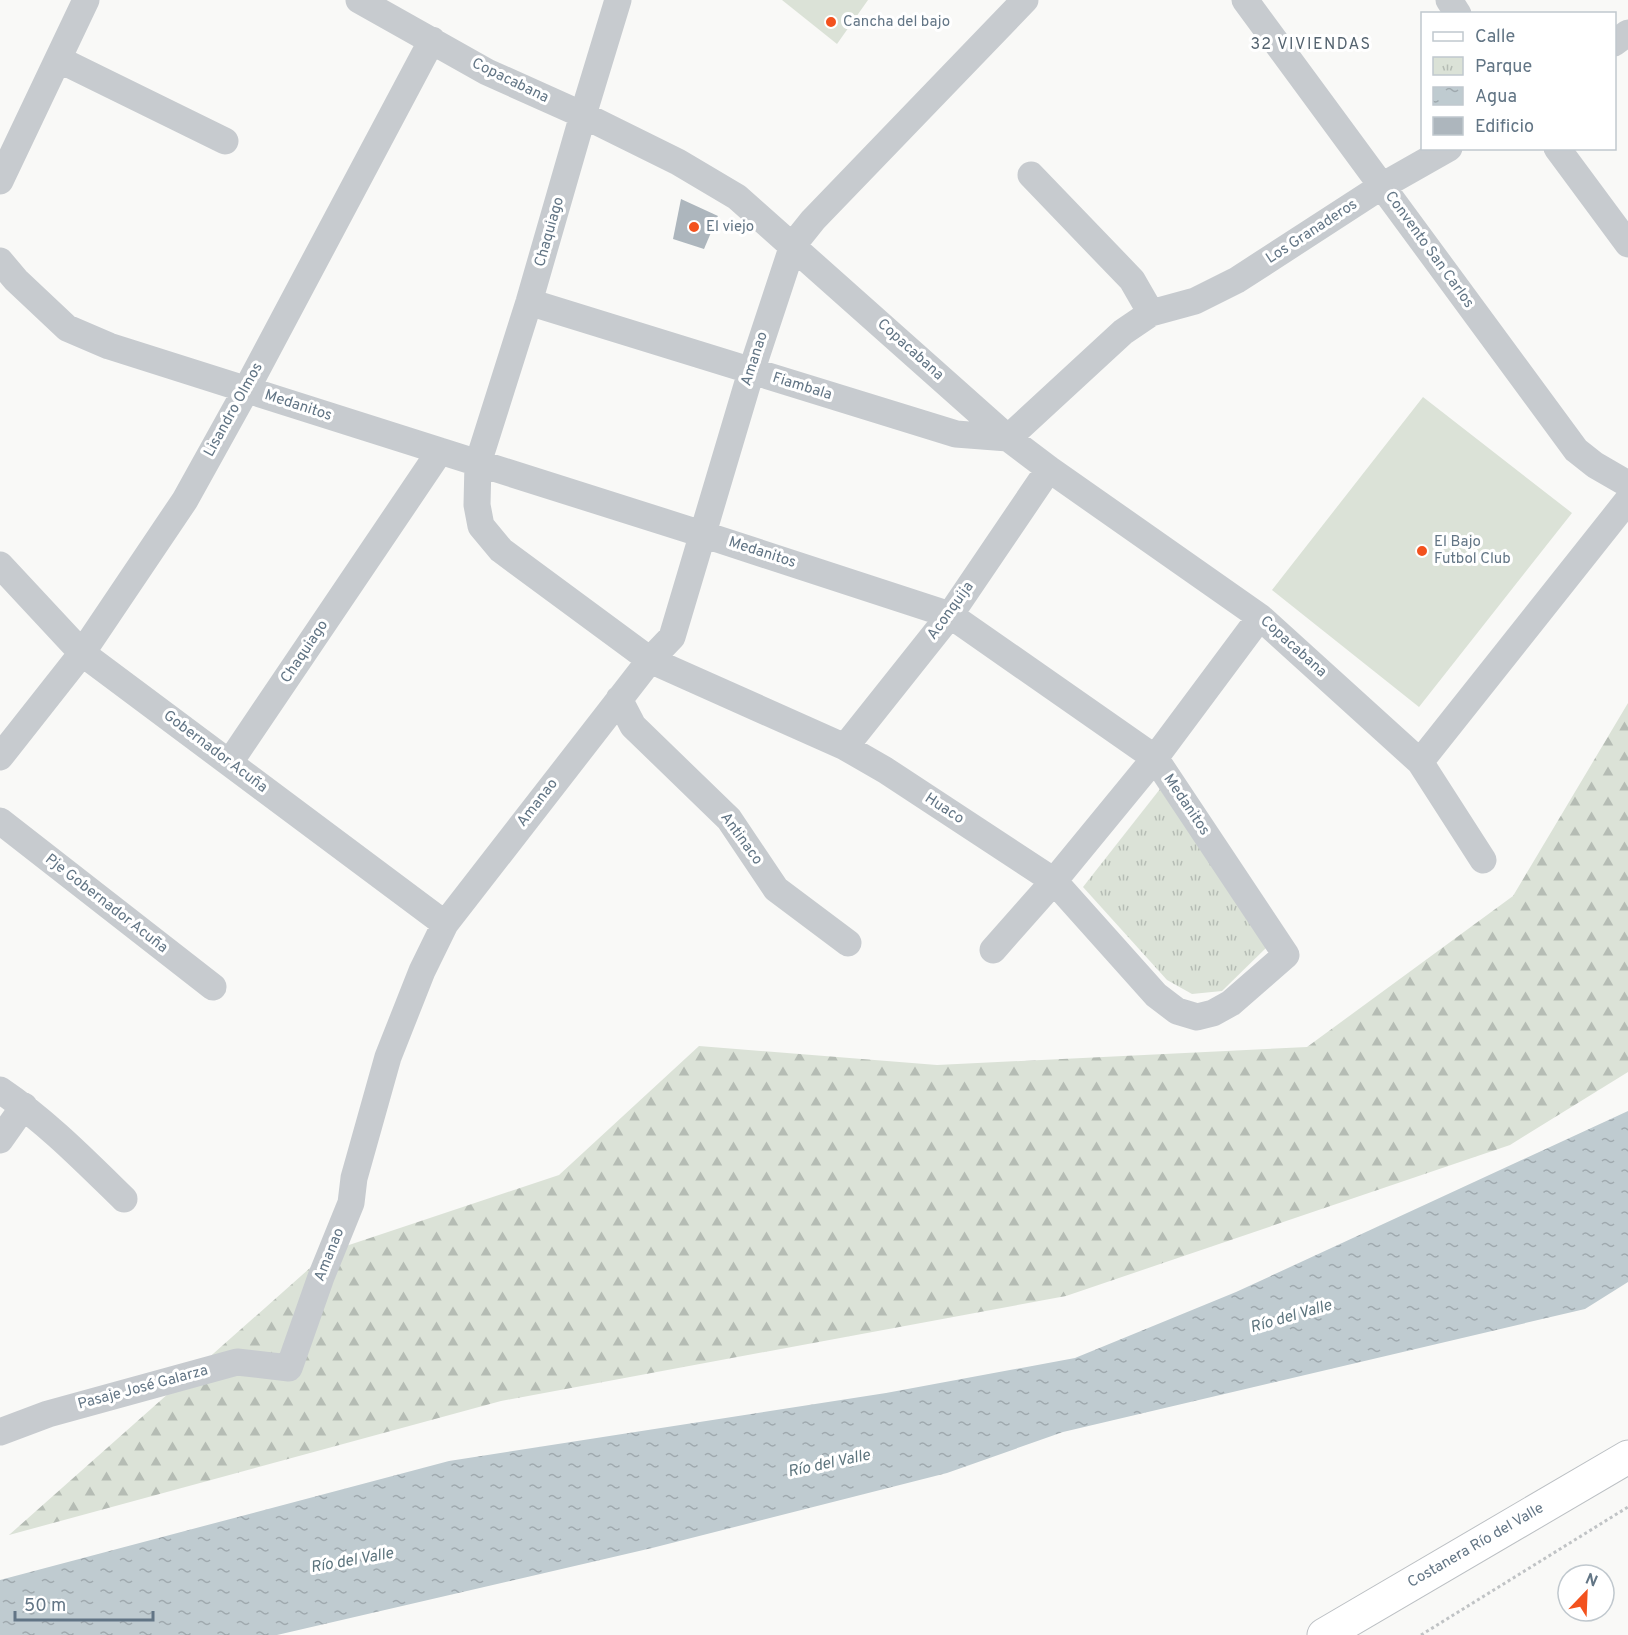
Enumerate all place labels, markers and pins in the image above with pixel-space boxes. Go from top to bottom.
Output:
place label: Cancha del bajo [843,13,950,32]
marker: Cancha del bajo [824,15,838,29]
place label: El viejo [706,218,754,237]
marker: El viejo [687,220,701,234]
place label: El Bajo Futbol Club [1434,533,1511,569]
marker: El Bajo Futbol Club [1415,544,1429,558]

